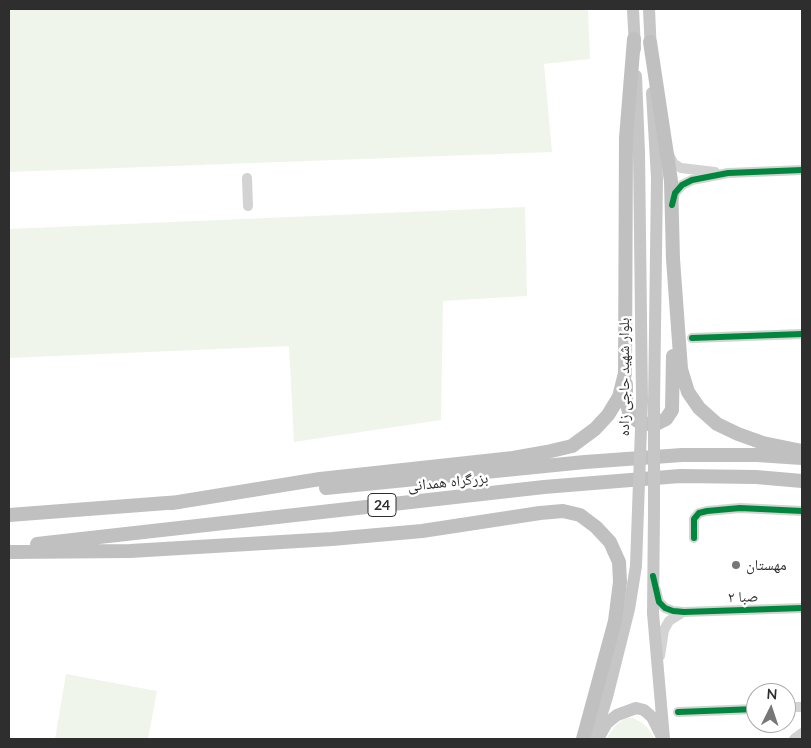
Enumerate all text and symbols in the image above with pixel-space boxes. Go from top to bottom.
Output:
street label: بلوار شهید حاجی زاده [615,318,633,436]
street label: بزرگراه همدانی [407,469,489,495]
road number: 24 [368,494,396,516]
place label: مهستان [746,556,786,574]
marker: مهستان [730,559,742,571]
street label: صبا ۲ [727,587,759,607]
north arrow [746,683,796,733]
text: N [766,685,778,702]

